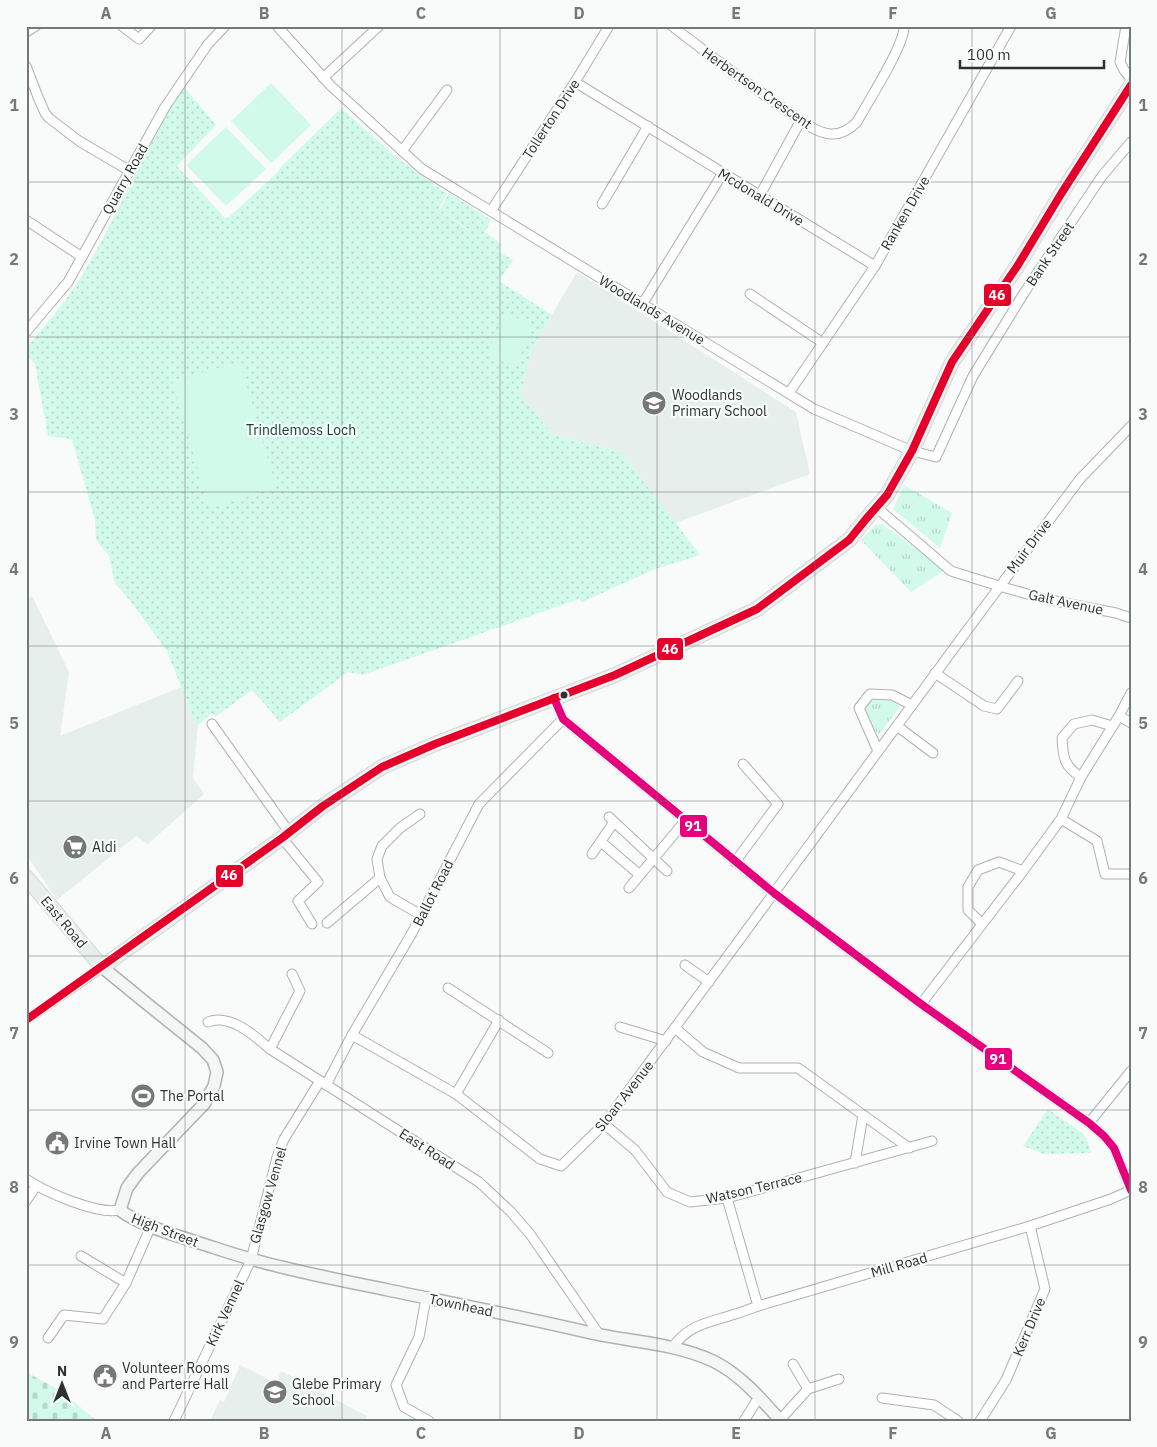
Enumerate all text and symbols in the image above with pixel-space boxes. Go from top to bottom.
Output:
text: A [101,3,112,23]
text: B [259,3,270,23]
text: C [416,3,426,23]
text: D [573,3,585,23]
text: E [731,3,741,23]
text: F [888,3,898,23]
text: G [1045,3,1057,23]
scale bar [960,38,1103,70]
street label: Herbertson Crescent [698,43,816,133]
text: 100 m [967,45,1011,64]
street label: Tollerton Drive [518,75,584,162]
text: 1 [9,95,19,115]
text: 1 [1138,95,1148,115]
street label: Quarry Road [98,140,152,218]
street label: Mcdonald Drive [715,164,808,230]
street label: Ranken Drive [876,172,934,253]
street label: Bank Street [1022,218,1078,290]
text: 2 [9,249,19,269]
text: 2 [1138,249,1148,269]
street label: Woodlands Avenue [596,271,708,349]
line badge: 46 [983,283,1012,307]
text: 46 [989,286,1005,304]
place label: Woodlands Primary School [672,386,767,420]
school or university icon: Woodlands Primary School [641,390,667,416]
text: 3 [9,404,19,424]
text: 3 [1138,404,1148,424]
park label: Trindlemoss Loch [246,421,356,439]
street label: Muir Drive [1003,515,1056,577]
text: 4 [9,559,19,579]
text: 4 [1138,559,1148,579]
street label: Galt Avenue [1027,585,1105,619]
line badge: 46 [656,637,684,661]
text: 46 [662,640,678,658]
unlabelled marker [559,690,569,700]
text: 5 [9,713,19,733]
text: 5 [1138,713,1148,733]
line badge: 91 [679,814,708,838]
text: 91 [685,817,702,835]
supermarket icon: Aldi [62,834,88,860]
place label: Aldi [92,838,116,856]
street label: Ballot Road [409,857,457,929]
line badge: 46 [215,864,244,888]
text: 46 [221,866,237,884]
text: 6 [9,868,19,888]
text: 6 [1138,868,1148,888]
street label: East Road [37,892,91,952]
text: 7 [9,1023,19,1043]
text: 7 [1138,1023,1148,1043]
line badge: 91 [984,1047,1013,1071]
text: 91 [990,1050,1007,1068]
street label: Sloan Avenue [591,1057,658,1135]
sports icon: The Portal [130,1083,156,1109]
place label: The Portal [160,1087,225,1105]
street label: East Road [396,1124,458,1174]
public building icon: Irvine Town Hall [44,1130,70,1156]
place label: Irvine Town Hall [74,1134,176,1152]
street label: Glasgow Vennel [246,1144,290,1246]
street label: Watson Terrace [704,1168,804,1208]
text: 8 [9,1177,19,1197]
text: 8 [1138,1177,1148,1197]
street label: High Street [129,1209,201,1251]
street label: Mill Road [869,1248,929,1282]
street label: Kirk Vennel [202,1277,248,1349]
street label: Townhead [427,1289,495,1321]
street label: Kerr Drive [1009,1295,1050,1359]
text: 9 [9,1332,19,1352]
text: 9 [1138,1332,1148,1352]
place label: Volunteer Rooms and Parterre Hall [122,1359,230,1393]
north arrow [38,1360,88,1410]
text: N [57,1362,67,1380]
public building icon: Volunteer Rooms and Parterre Hall [92,1363,118,1389]
place label: Glebe Primary School [292,1375,381,1409]
school or university icon: Glebe Primary School [262,1379,288,1405]
text: A [101,1423,112,1443]
text: B [259,1423,270,1443]
text: C [416,1423,426,1443]
text: D [573,1423,585,1443]
text: E [731,1423,741,1443]
text: F [888,1423,898,1443]
text: G [1045,1423,1057,1443]

